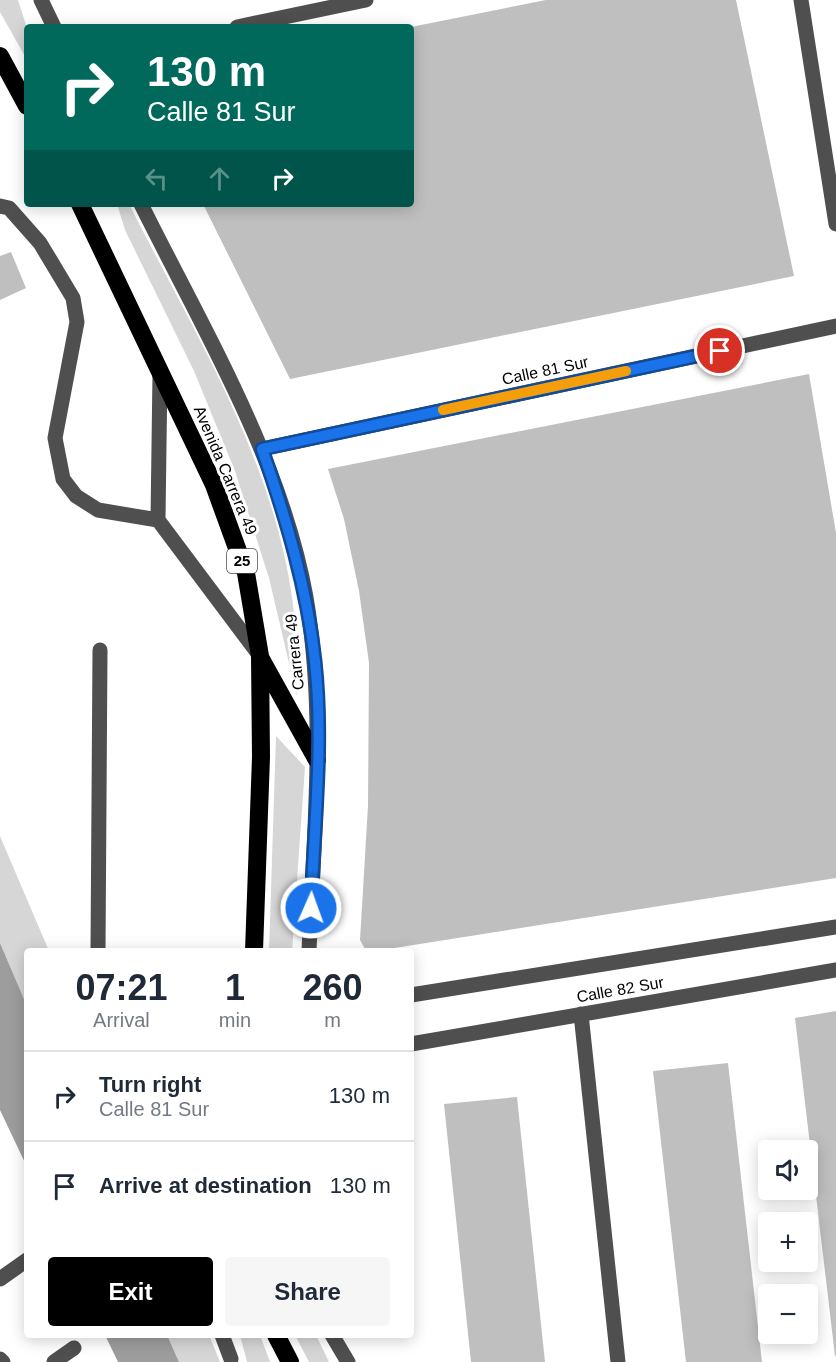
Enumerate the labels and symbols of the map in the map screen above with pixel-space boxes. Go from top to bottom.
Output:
pin [694,325,745,376]
street label: Calle 81 Sur [500,353,591,388]
street label: Avenida Carrera 49 [191,403,260,537]
road number: 25 [227,549,257,573]
street label: Carrera 49 [282,613,307,691]
position arrow [279,876,343,940]
street label: Calle 82 Sur [575,973,666,1006]

